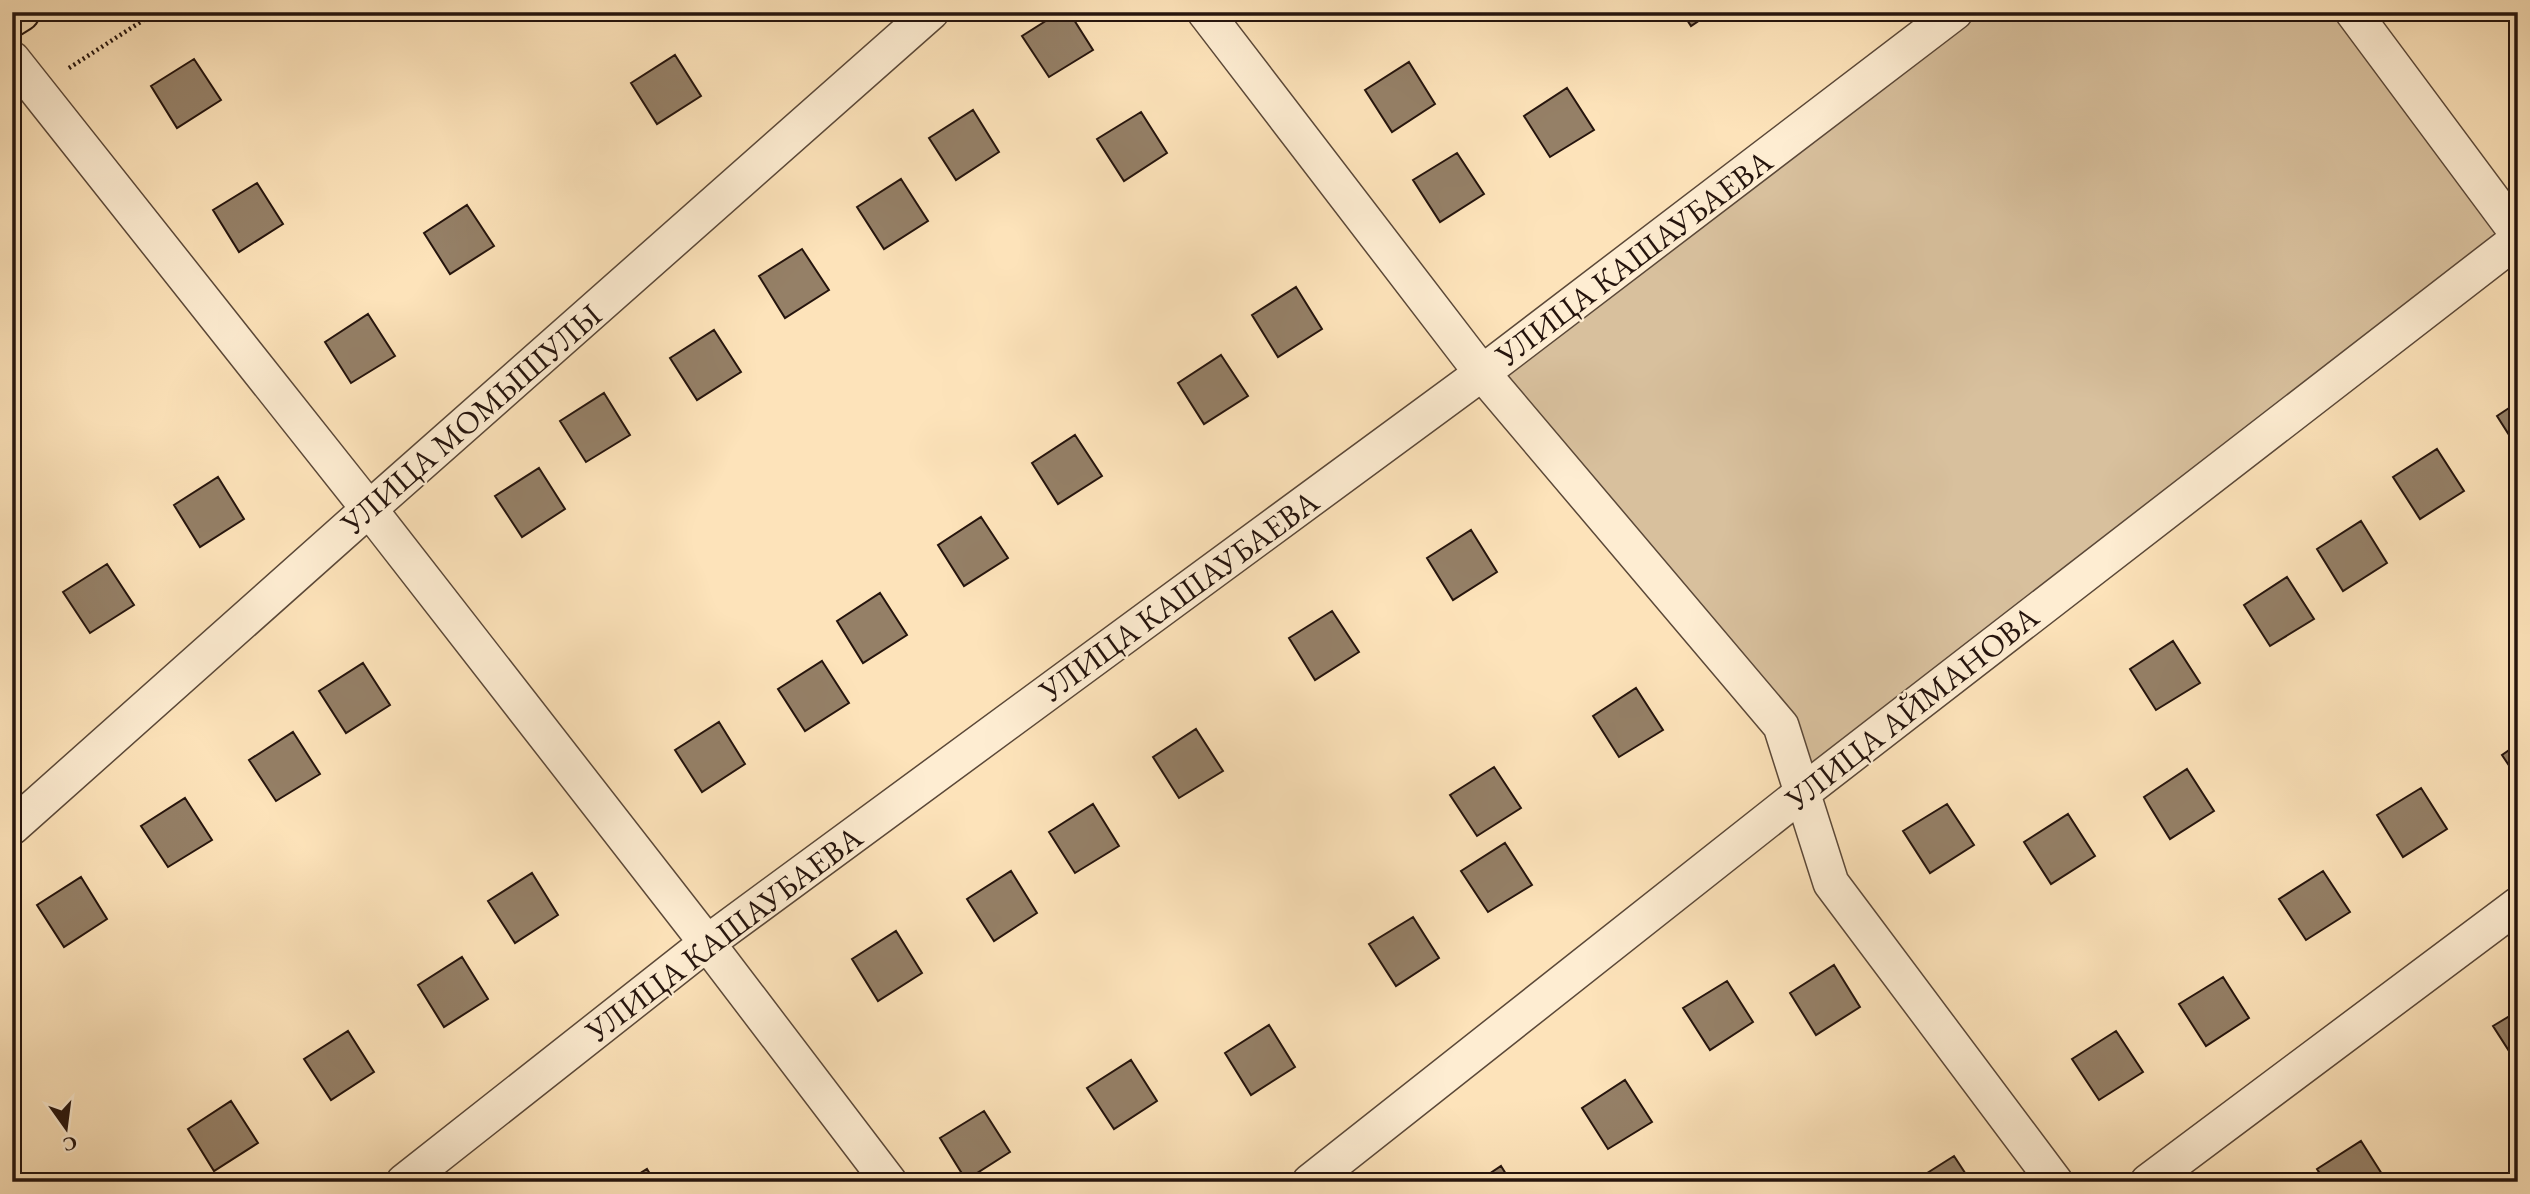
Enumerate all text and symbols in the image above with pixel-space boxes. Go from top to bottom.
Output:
street label: УЛИЦА КАШАУБАЕВА [1487,140,1781,376]
street label: УЛИЦА МОМЫШУЛЫ [331,294,610,544]
street label: УЛИЦА КАШАУБАЕВА [1030,480,1328,712]
street label: УЛИЦА АЙМАНОВА [1776,595,2048,821]
street label: УЛИЦА КАШАУБАЕВА [577,816,871,1052]
north arrow [32,1092,102,1162]
text: С [60,1130,80,1158]

